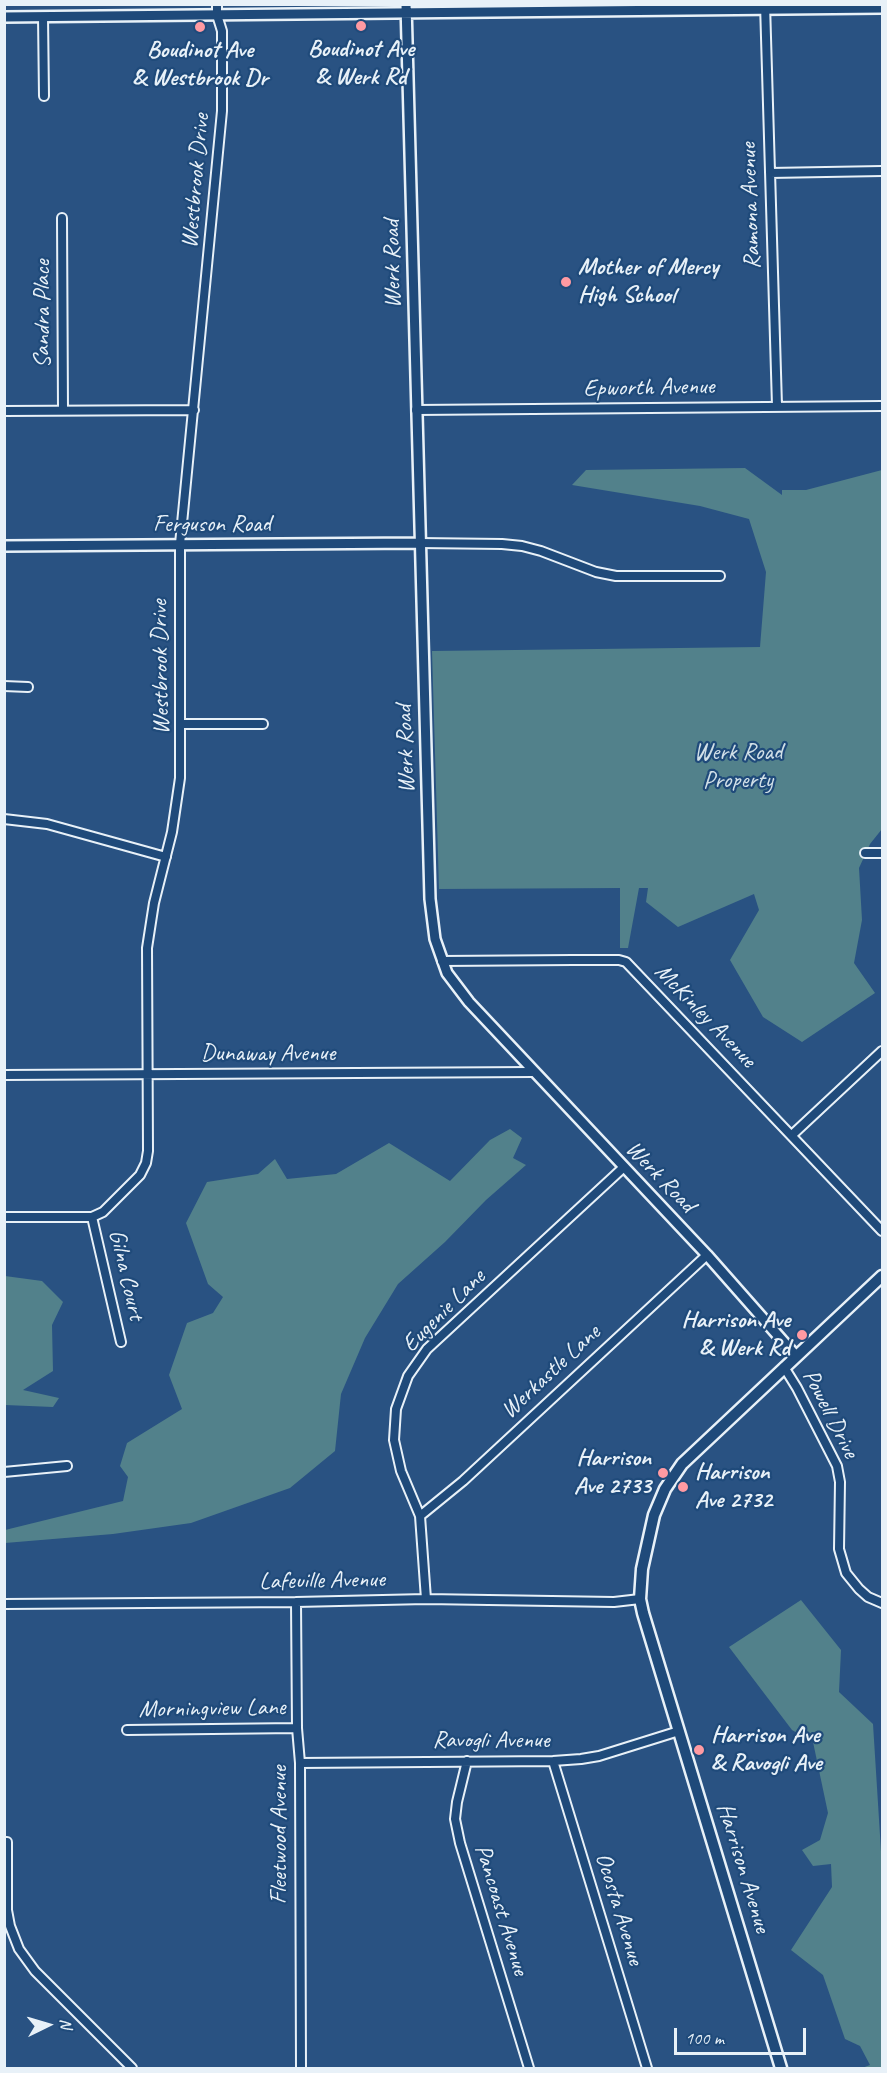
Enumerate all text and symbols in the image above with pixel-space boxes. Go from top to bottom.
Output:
marker: Boudinot Ave & Werk Rd [354,19,368,33]
marker: Boudinot Ave & Westbrook Dr [193,20,207,34]
place label: Boudinot Ave & Werk Rd [308,36,414,92]
place label: Boudinot Ave & Westbrook Dr [132,37,268,93]
street label: Westbrook Drive [176,112,216,250]
street label: Ramona Avenue [734,142,768,270]
street label: Werk Road [378,219,408,309]
place label: Mother of Mercy High School [578,254,718,310]
street label: Sandra Place [29,260,57,368]
marker: Mother of Mercy High School [559,275,573,289]
street label: Epworth Avenue [583,372,715,404]
street label: Ferguson Road [153,511,271,539]
street label: Westbrook Drive [145,599,177,735]
street label: Werk Road [390,704,422,794]
park label: Werk Road Property [694,739,782,795]
street label: McKinley Avenue [648,958,762,1074]
street label: Dunaway Avenue [201,1040,335,1068]
street label: Werk Road [619,1135,701,1219]
street label: Gilna Court [102,1227,150,1323]
street label: Eugenie Lane [396,1263,492,1359]
place label: Harrison Ave & Werk Rd [682,1307,790,1363]
street label: Werkastle Lane [495,1319,607,1425]
marker: Harrison Ave & Werk Rd [795,1328,809,1342]
street label: Powell Drive [795,1365,865,1463]
place label: Harrison Ave 2733 [574,1445,651,1501]
place label: Harrison Ave 2732 [695,1459,772,1515]
marker: Harrison Ave 2733 [656,1466,670,1480]
marker: Harrison Ave 2732 [676,1480,690,1494]
street label: Lafeuille Avenue [259,1566,385,1596]
street label: Morningview Lane [138,1693,286,1725]
place label: Harrison Ave & Ravogli Ave [711,1722,822,1778]
street label: Ravogli Avenue [432,1727,550,1755]
marker: Harrison Ave & Ravogli Ave [692,1743,706,1757]
street label: Fleetwood Avenue [266,1766,294,1904]
street label: Harrison Avenue [710,1800,776,1936]
street label: Pancoast Avenue [467,1841,535,1979]
street label: Ocosta Avenue [588,1850,650,1968]
north arrow [18,1995,78,2055]
scale bar [677,2016,809,2054]
text: N [56,2018,76,2029]
text: 100 m [685,2027,724,2049]

